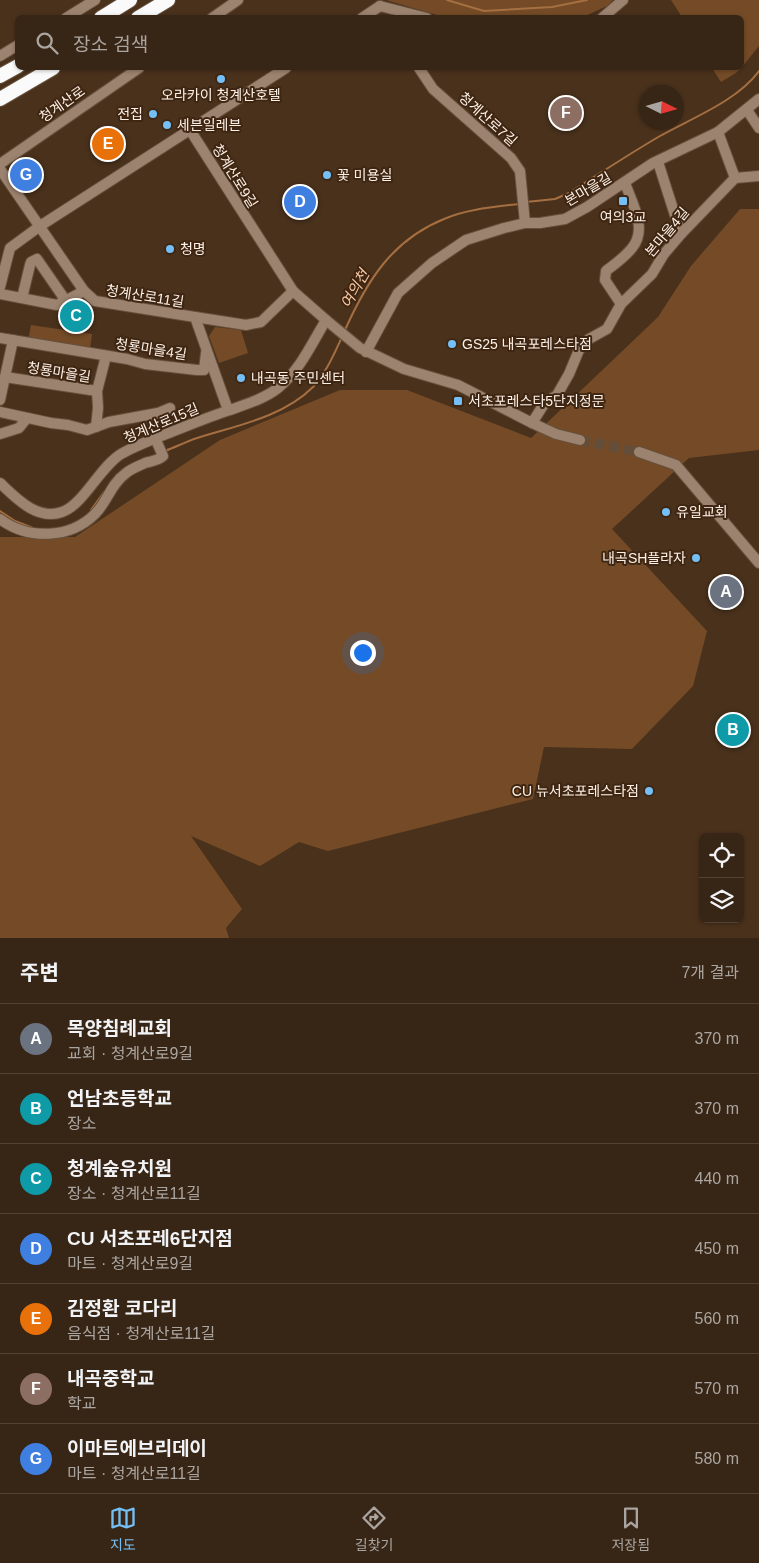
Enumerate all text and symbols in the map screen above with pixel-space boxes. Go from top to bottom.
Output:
search box [15,15,744,70]
icon: search [33,29,61,57]
text: 장소 검색 [73,34,148,55]
marker: 오라카이 청계산호텔 [215,73,227,85]
street label: 청계산로 [36,83,88,125]
north arrow [639,85,684,130]
place label: 오라카이 청계산호텔 [161,87,281,103]
street label: 청계산로7길 [456,89,520,149]
pin: F [550,94,582,132]
place label: 전집 [117,106,143,122]
marker: 전집 [147,108,159,120]
place label: 세븐일레븐 [177,117,242,133]
marker: 세븐일레븐 [161,119,173,131]
pin: E [92,125,124,163]
street label: 청계산로9길 [209,141,261,211]
pin: G [10,156,42,194]
place label: 꽃 미용실 [337,167,392,183]
marker: 꽃 미용실 [321,169,333,181]
street label: 본마을길 [562,169,614,209]
pin: D [284,183,316,221]
marker: 여의3교 [617,195,629,207]
street label: 본마을4길 [642,204,692,260]
place label: 여의3교 [600,209,646,225]
place label: 청명 [180,241,206,257]
marker: 청명 [164,243,176,255]
water label: 여의천 [337,265,373,311]
street label: 청계산로11길 [105,282,185,310]
pin: C [60,297,92,335]
street label: 청룡마을4길 [114,335,188,363]
place label: GS25 내곡포레스타점 [462,336,592,352]
marker: GS25 내곡포레스타점 [446,338,458,350]
street label: 청룡마을길 [26,359,92,385]
place label: 내곡동 주민센터 [251,370,345,386]
marker: 내곡동 주민센터 [235,372,247,384]
place label: 서초포레스타5단지정문 [468,393,605,409]
marker: 서초포레스타5단지정문 [452,395,464,407]
street label: 청계산로15길 [121,400,201,446]
place label: 유일교회 [676,504,728,520]
marker: 유일교회 [660,506,672,518]
place label: 내곡SH플라자 [602,550,686,566]
marker: 내곡SH플라자 [690,552,702,564]
pin: A [710,573,742,611]
your location [350,640,376,666]
pin: B [717,711,749,749]
place label: CU 뉴서초포레스타점 [512,783,639,799]
marker: CU 뉴서초포레스타점 [643,785,655,797]
map controls [699,833,744,923]
button: locate [699,833,744,878]
button: layers [699,878,744,923]
text: 주변 [20,961,59,984]
text: 7개 결과 [681,964,739,981]
text: 목양침례교회 [67,1018,172,1039]
text: A [30,1030,42,1047]
text: 370 m [695,1030,739,1047]
text: 교회 · 청계산로9길 [67,1045,193,1062]
text: 언남초등학교 [67,1088,172,1109]
text: B [30,1100,42,1117]
text: 370 m [695,1100,739,1117]
text: 장소 [67,1115,96,1132]
text: 청계숲유치원 [67,1158,172,1179]
text: C [30,1170,42,1187]
text: 440 m [695,1170,739,1187]
text: 장소 · 청계산로11길 [67,1185,201,1202]
text: CU 서초포레6단지점 [67,1228,233,1249]
text: D [30,1240,42,1257]
text: 450 m [695,1240,739,1257]
text: 마트 · 청계산로9길 [67,1255,193,1272]
text: 김정환 코다리 [67,1298,177,1319]
text: E [31,1310,41,1327]
text: 560 m [695,1310,739,1327]
text: 음식점 · 청계산로11길 [67,1325,216,1342]
text: 내곡중학교 [67,1368,154,1389]
text: F [31,1380,41,1397]
text: 570 m [695,1380,739,1397]
text: 학교 [67,1395,96,1412]
text: 이마트에브리데이 [67,1438,207,1459]
text: G [30,1450,42,1467]
text: 580 m [695,1450,739,1467]
text: 마트 · 청계산로11길 [67,1465,201,1482]
tab: 지도 [109,1504,137,1554]
tab: 길찾기 [355,1504,394,1554]
tab: 저장됨 [611,1504,650,1554]

